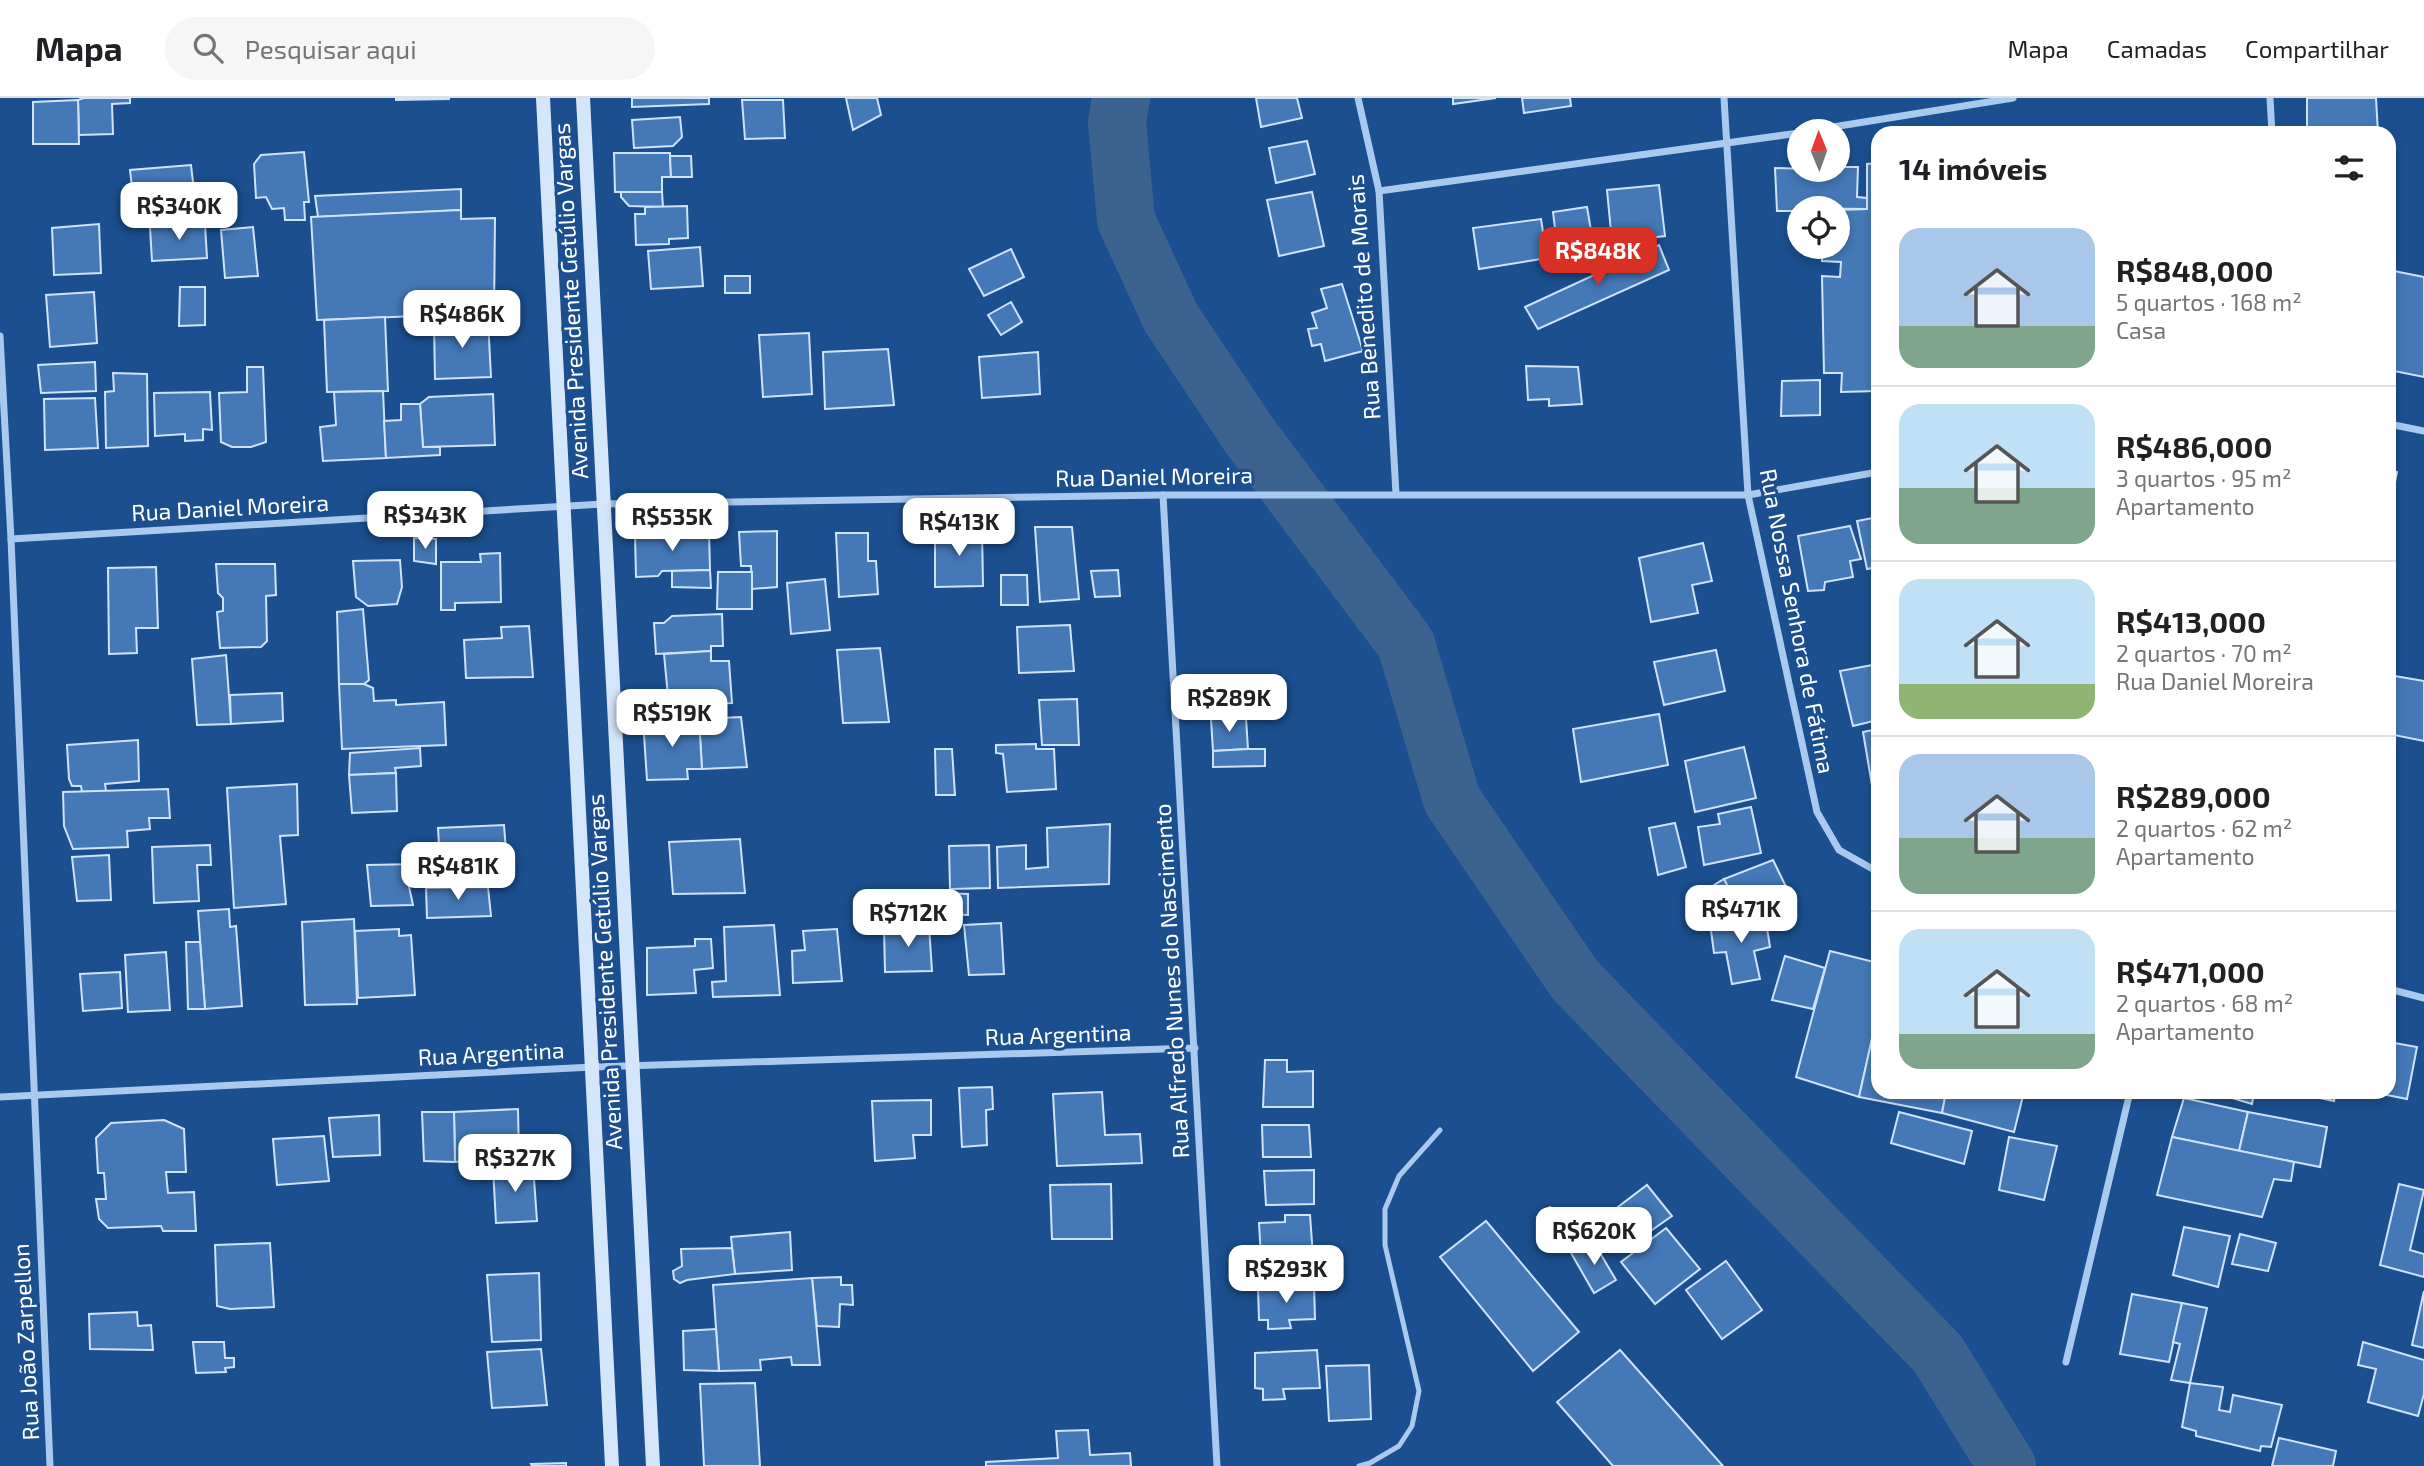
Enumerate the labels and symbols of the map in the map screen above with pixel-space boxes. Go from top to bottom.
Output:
north arrow [1787,119,1850,182]
street label: Avenida Presidente Getúlio Vargas [547,122,593,480]
street label: Rua Benedito de Morais [1340,173,1386,421]
pin: R$340K [122,183,236,242]
pin: R$848K [1541,228,1655,287]
pin: R$486K [405,290,519,350]
street label: Rua Daniel Moreira [1055,460,1253,492]
street label: Rua Nossa Senhora de Fátima [1755,466,1841,776]
street label: Rua Daniel Moreira [130,488,330,526]
pin: R$343K [368,491,482,551]
pin: R$535K [615,494,729,553]
pin: R$413K [902,498,1016,558]
pin: R$289K [1172,674,1286,734]
pin: R$519K [615,690,729,749]
street label: Avenida Presidente Getúlio Vargas [581,793,627,1151]
street label: Rua Alfredo Nunes do Nascimento [1148,803,1194,1159]
pin: R$481K [401,842,515,902]
pin: R$471K [1684,886,1798,945]
pin: R$712K [851,890,965,949]
street label: Rua Argentina [984,1017,1132,1051]
street label: Rua Argentina [417,1035,565,1071]
pin: R$327K [458,1134,572,1194]
pin: R$620K [1537,1208,1651,1267]
street label: Rua João Zarpellon [6,1243,44,1441]
pin: R$293K [1229,1246,1343,1305]

